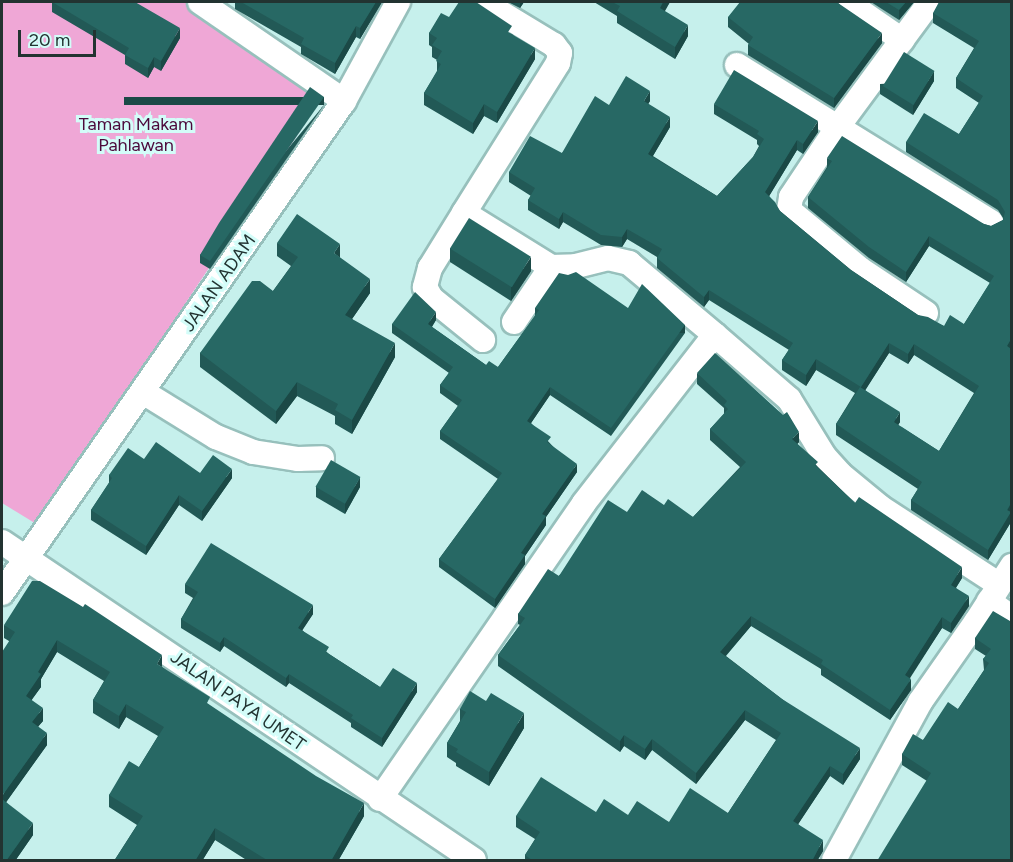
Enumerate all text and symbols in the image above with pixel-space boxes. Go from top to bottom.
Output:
scale bar [21,18,99,56]
text: 20 m [29,29,70,51]
park label: Taman Makam Pahlawan [79,114,193,156]
street label: JALAN ADAM [178,230,260,336]
street label: JALAN PAYA UMET [166,646,310,756]

